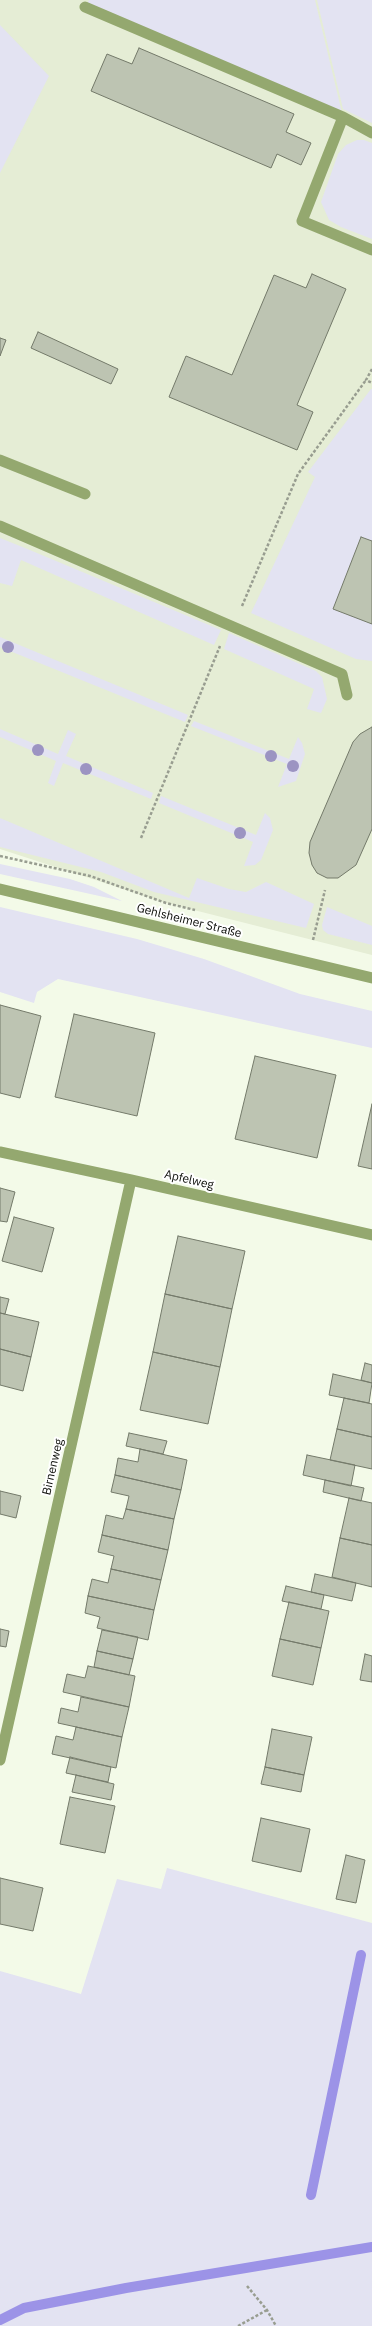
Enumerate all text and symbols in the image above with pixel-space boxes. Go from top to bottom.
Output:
street label: Gehlsheimer Straße [135,901,243,941]
street label: Apfelweg [163,1167,215,1193]
street label: Birnenweg [40,1437,66,1497]

